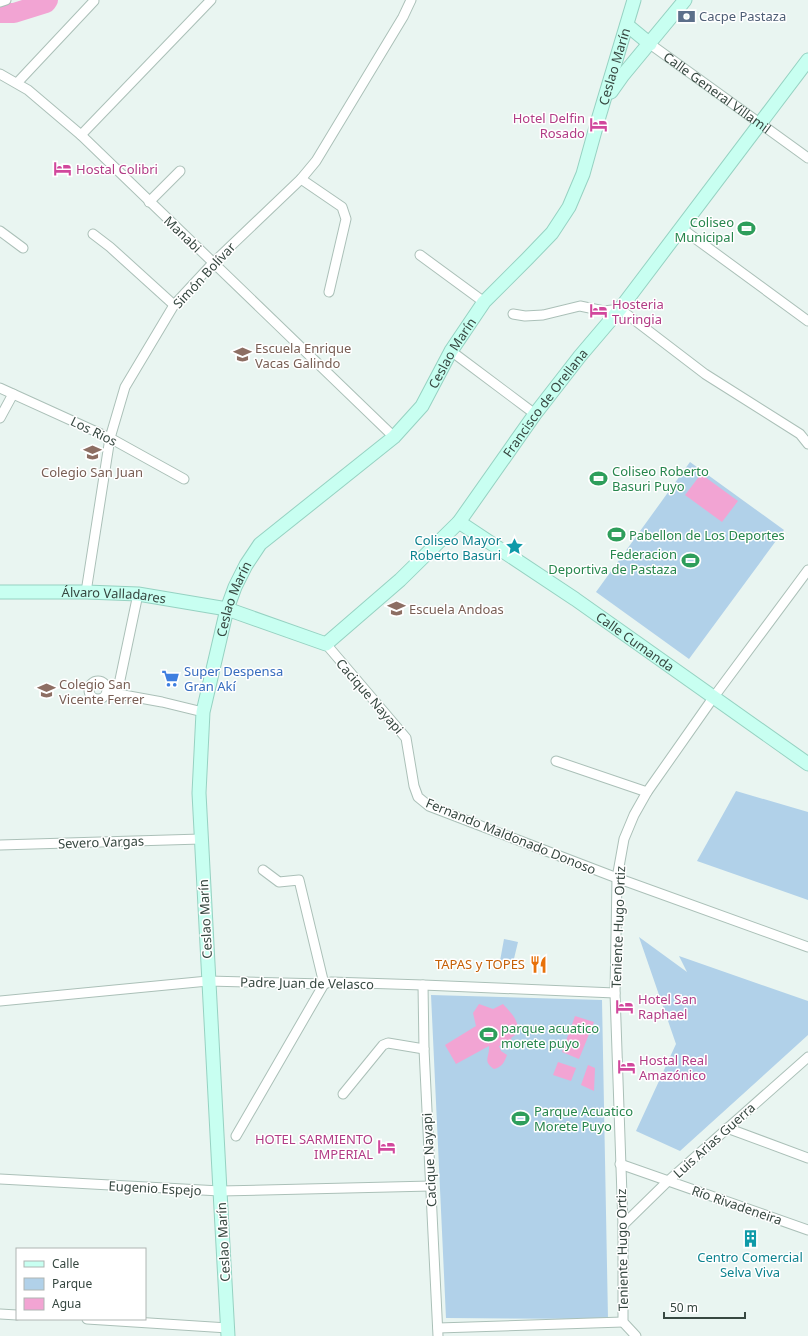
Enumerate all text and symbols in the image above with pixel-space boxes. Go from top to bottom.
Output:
bank icon: Cacpe Pastaza [676,6,696,26]
place label: Cacpe Pastaza [699,7,786,25]
street label: Ceslao Marín [594,26,634,107]
street label: Calle General Villamil [660,48,775,137]
place label: Hotel Delfin Rosado [513,109,585,142]
hotel icon: Hotel Delfin Rosado [588,115,608,135]
hotel icon: Hostal Colibri [53,159,73,179]
place label: Hostal Colibri [76,160,158,178]
street label: Manabi [160,212,206,256]
place label: Coliseo Municipal [675,213,734,246]
sports icon: Coliseo Municipal [737,219,757,239]
street label: Simón Bolívar [169,238,240,312]
place label: Hosteria Turingia [612,295,664,328]
hotel icon: Hosteria Turingia [589,301,609,321]
street label: Ceslao Marín [424,314,480,392]
place label: Escuela Enrique Vacas Galindo [255,339,351,372]
school or university icon: Escuela Enrique Vacas Galindo [232,345,252,365]
street label: Francisco de Orellana [499,345,592,461]
street label: Los Rios [68,412,120,450]
school or university icon: Colegio San Juan [82,443,102,463]
place label: Coliseo Roberto Basuri Puyo [612,462,709,495]
place label: Colegio San Juan [41,463,143,481]
sports icon: Coliseo Roberto Basuri Puyo [589,468,609,488]
sports icon: Pabellon de Los Deportes [606,525,626,545]
place label: Pabellon de Los Deportes [629,526,785,544]
place label: Coliseo Mayor Roberto Basuri [410,531,502,564]
place icon: Coliseo Mayor Roberto Basuri [504,537,524,557]
place label: Federacion Deportiva de Pastaza [548,545,677,578]
sports icon: Federacion Deportiva de Pastaza [680,551,700,571]
street label: Ceslao Marín [212,558,255,639]
street label: Álvaro Valladares [62,583,167,608]
school or university icon: Escuela Andoas [386,599,406,619]
place label: Escuela Andoas [409,600,504,618]
street label: Calle Cumanda [592,608,678,676]
street label: Cacique Nayapi [332,655,408,737]
place label: Super Despensa Gran Akí [184,662,283,695]
supermarket icon: Super Despensa Gran Akí [161,668,181,688]
place label: Colegio San Vicente Ferrer [59,675,145,708]
school or university icon: Colegio San Vicente Ferrer [36,681,56,701]
street label: Fernando Maldonado Donoso [423,794,599,879]
street label: Severo Vargas [58,832,144,852]
street label: Teniente Hugo Ortiz [607,866,629,988]
street label: Ceslao Marín [194,879,216,959]
restaurant icon: TAPAS y TOPES [528,954,548,974]
place label: TAPAS y TOPES [435,955,525,973]
street label: Padre Juan de Velasco [240,973,374,993]
place label: Hotel San Raphael [638,990,697,1023]
hotel icon: Hotel San Raphael [615,996,635,1016]
place label: parque acuatico morete puyo [501,1019,599,1052]
sports icon: parque acuatico morete puyo [478,1025,498,1045]
place label: Hostal Real Amazónico [639,1051,708,1084]
hotel icon: Hostal Real Amazónico [616,1057,636,1077]
street label: Luis Arias Guerra [669,1098,759,1182]
place label: Parque Acuatico Morete Puyo [534,1102,633,1135]
sports icon: Parque Acuatico Morete Puyo [511,1108,531,1128]
street label: Cacique Nayapi [418,1112,440,1208]
place label: HOTEL SARMIENTO IMPERIAL [255,1130,373,1163]
hotel icon: HOTEL SARMIENTO IMPERIAL [376,1136,396,1156]
street label: Eugenio Espejo [108,1177,202,1199]
street label: Río Rivadeneira [689,1181,785,1229]
street label: Teniente Hugo Ortiz [612,1189,632,1311]
street label: Ceslao Marín [212,1202,234,1282]
building icon: Centro Comercial Selva Viva [740,1228,760,1248]
legend [16,1248,146,1320]
place label: Centro Comercial Selva Viva [697,1248,803,1281]
text: Calle [52,1255,80,1272]
text: Parque [52,1275,93,1292]
scale bar [664,1294,745,1320]
text: Agua [52,1295,81,1312]
text: 50 m [670,1299,698,1316]

